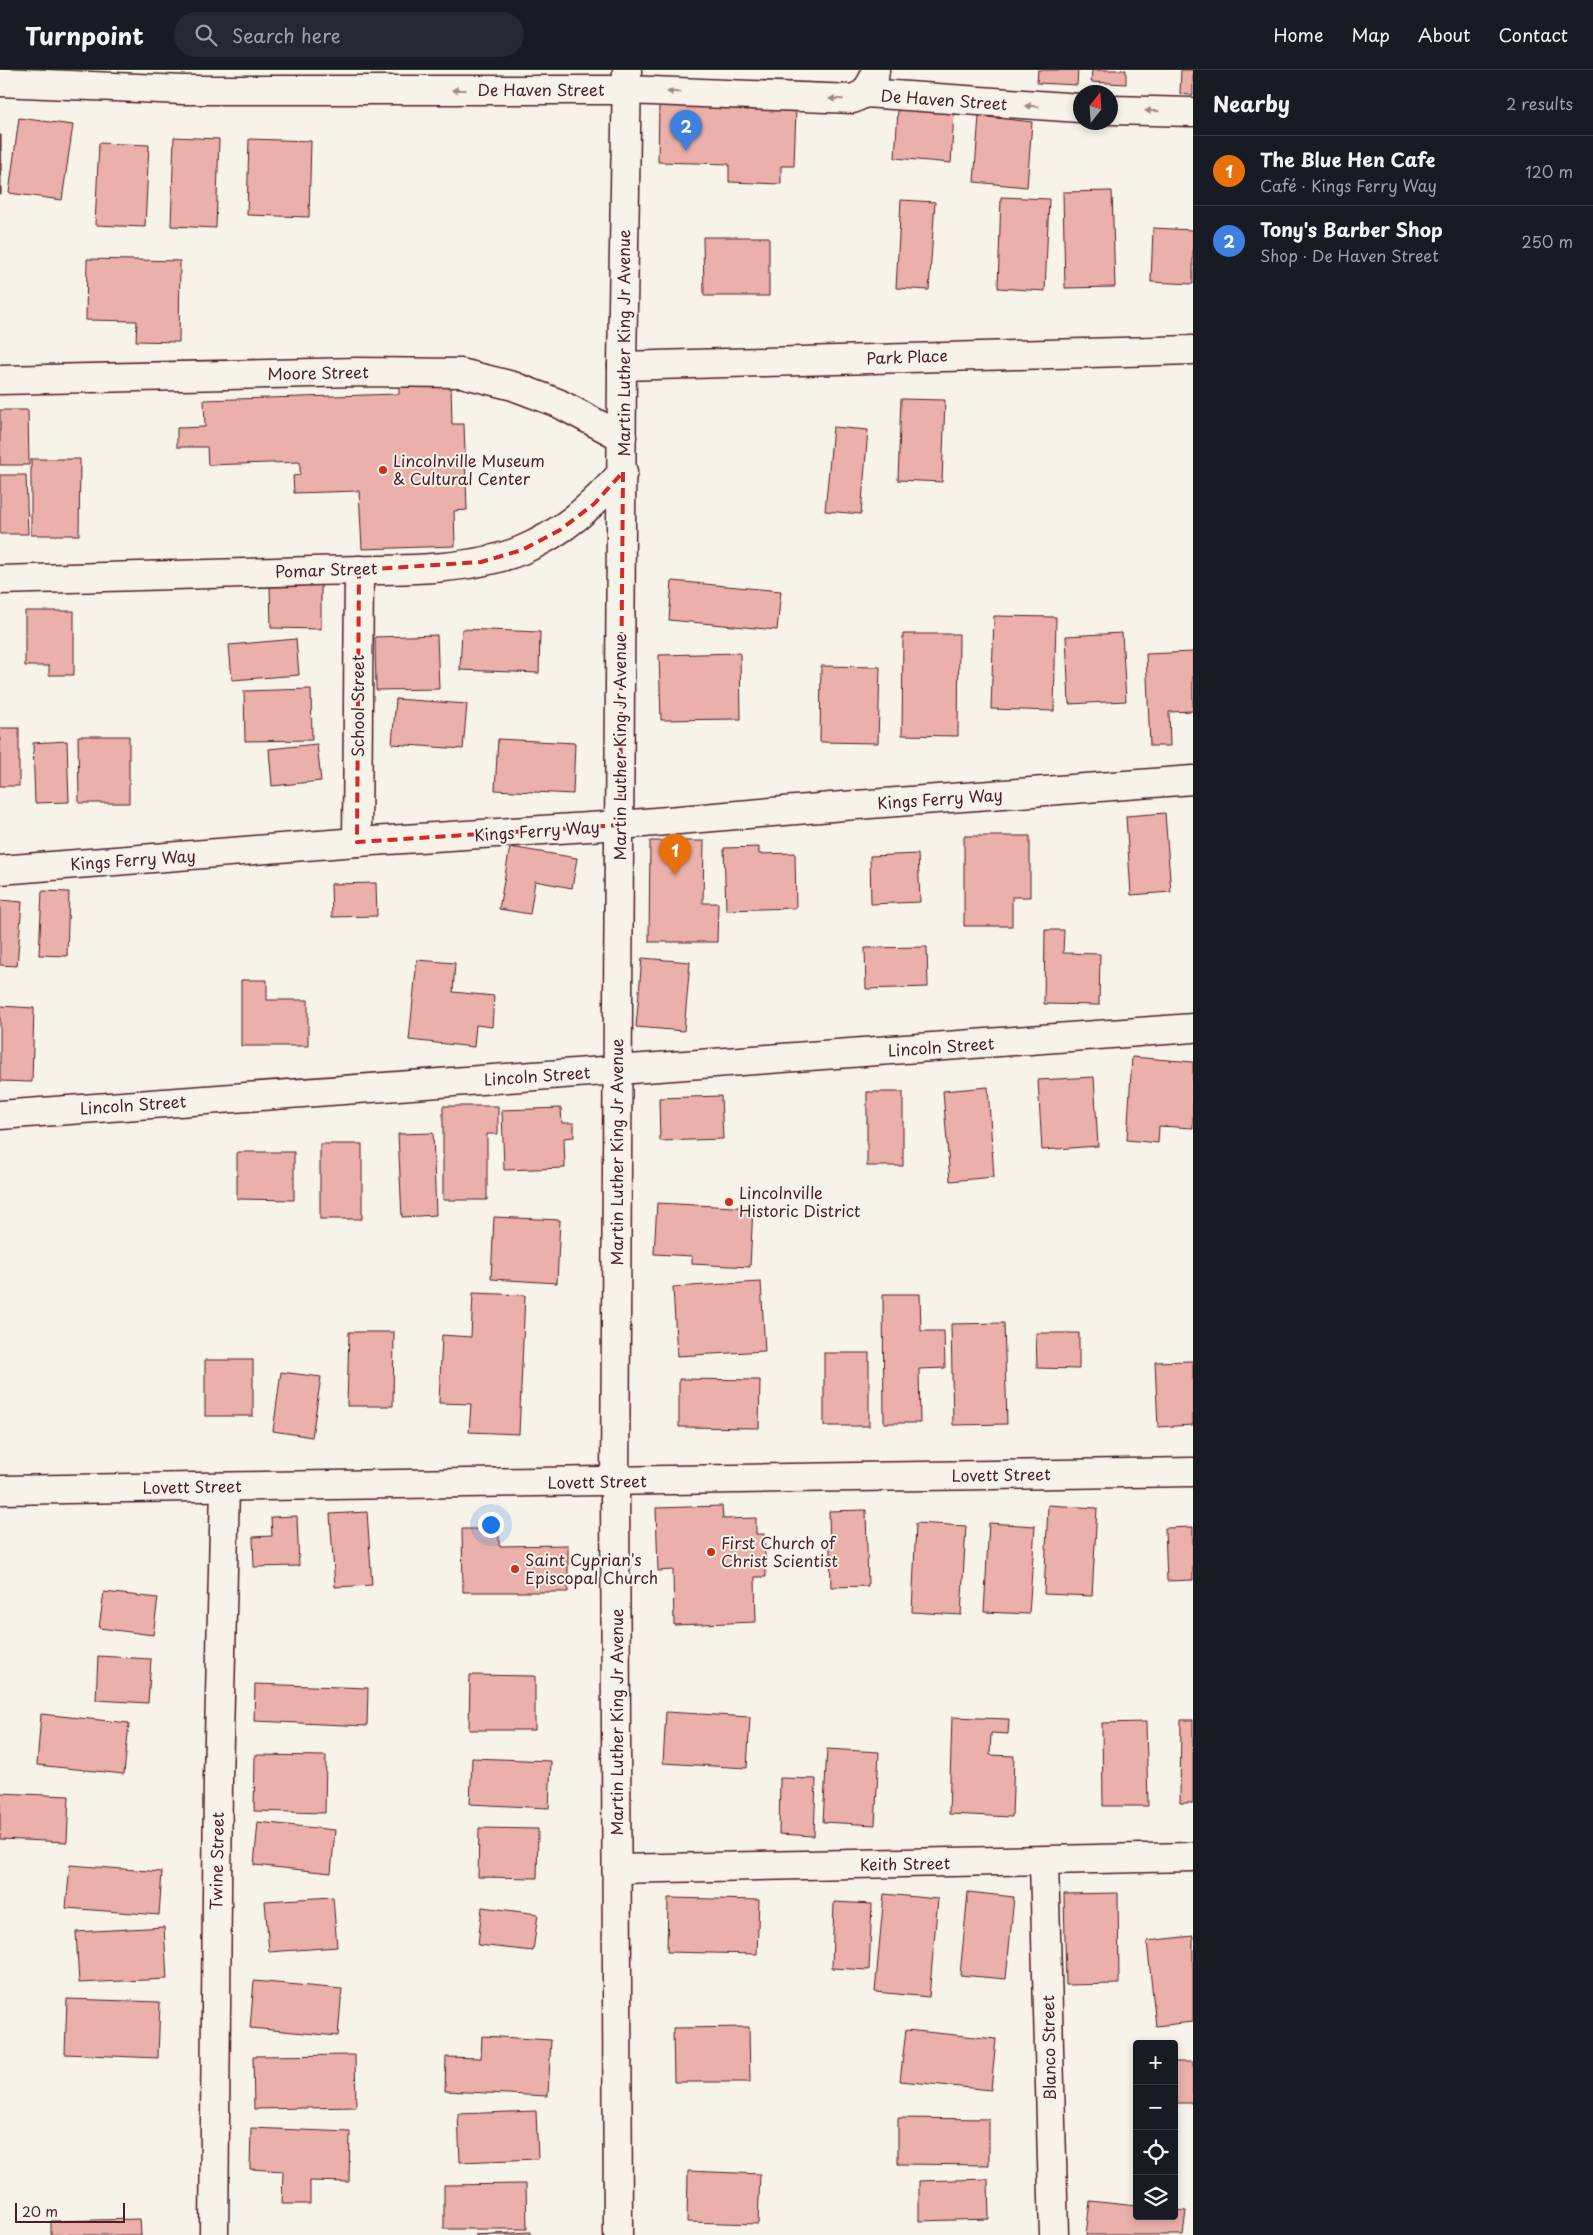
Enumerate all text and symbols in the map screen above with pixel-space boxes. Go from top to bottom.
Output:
search box [174,12,524,57]
text: Turnpoint [25,17,144,53]
icon: search [192,21,220,49]
text: Search here [232,21,341,49]
text: Home [1273,21,1323,48]
text: Map [1351,21,1390,48]
text: About [1418,21,1470,48]
text: Contact [1498,21,1568,48]
street label: De Haven Street [478,77,605,101]
street label: De Haven Street [880,83,1009,115]
north arrow [1073,85,1118,130]
one-way arrow [451,86,467,94]
text: Nearby [1213,87,1290,119]
one-way arrow [666,88,682,96]
text: 2 results [1506,91,1573,115]
one-way arrow [828,94,844,102]
one-way arrow [1024,102,1040,110]
one-way arrow [1143,107,1159,115]
pin: 2 [670,110,702,151]
text: The Blue Hen Cafe [1260,145,1435,173]
text: 1 [1225,159,1233,183]
text: 120 m [1526,159,1573,183]
text: Café · Kings Ferry Way [1260,173,1437,197]
text: Tony's Barber Shop [1260,215,1443,243]
street label: Martin Luther King Jr Avenue [611,229,635,457]
text: 2 [1223,229,1235,253]
text: 250 m [1522,229,1573,253]
text: Shop · De Haven Street [1260,243,1439,267]
street label: Park Place [866,343,948,369]
street label: Moore Street [267,359,369,385]
place label: Lincolnville Museum & Cultural Center [393,448,545,490]
marker: Lincolnville Museum & Cultural Center [377,464,389,476]
street label: Pomar Street [274,555,378,583]
street label: Martin Luther King Jr Avenue [607,633,631,861]
street label: School Street [345,654,369,757]
street label: Kings Ferry Way [876,782,1004,814]
street label: Kings Ferry Way [473,814,601,846]
pin: 1 [659,834,691,875]
street label: Kings Ferry Way [69,843,197,875]
street label: Lincoln Street [887,1030,995,1062]
street label: Martin Luther King Jr Avenue [604,1038,628,1266]
street label: Lincoln Street [483,1059,591,1091]
street label: Lincoln Street [79,1088,187,1120]
place label: Lincolnville Historic District [739,1180,860,1222]
marker: Lincolnville Historic District [723,1196,735,1208]
street label: Lovett Street [951,1461,1051,1487]
street label: Lovett Street [547,1468,647,1494]
street label: Lovett Street [142,1473,242,1499]
your location [478,1512,504,1538]
place label: First Church of Christ Scientist [721,1530,838,1572]
marker: First Church of Christ Scientist [705,1546,717,1558]
place label: Saint Cyprian's Episcopal Church [525,1547,658,1589]
marker: Saint Cyprian's Episcopal Church [509,1563,521,1575]
street label: Martin Luther King Jr Avenue [604,1608,628,1836]
street label: Twine Street [203,1811,229,1910]
street label: Keith Street [860,1850,951,1876]
street label: Blanco Street [1035,1995,1061,2101]
map controls [1133,2040,1178,2220]
button: + [1133,2040,1178,2085]
button: − [1133,2085,1178,2130]
button: locate [1133,2130,1178,2175]
button: layers [1133,2175,1178,2220]
scale bar [15,2200,125,2223]
text: 20 m [22,2201,58,2222]

